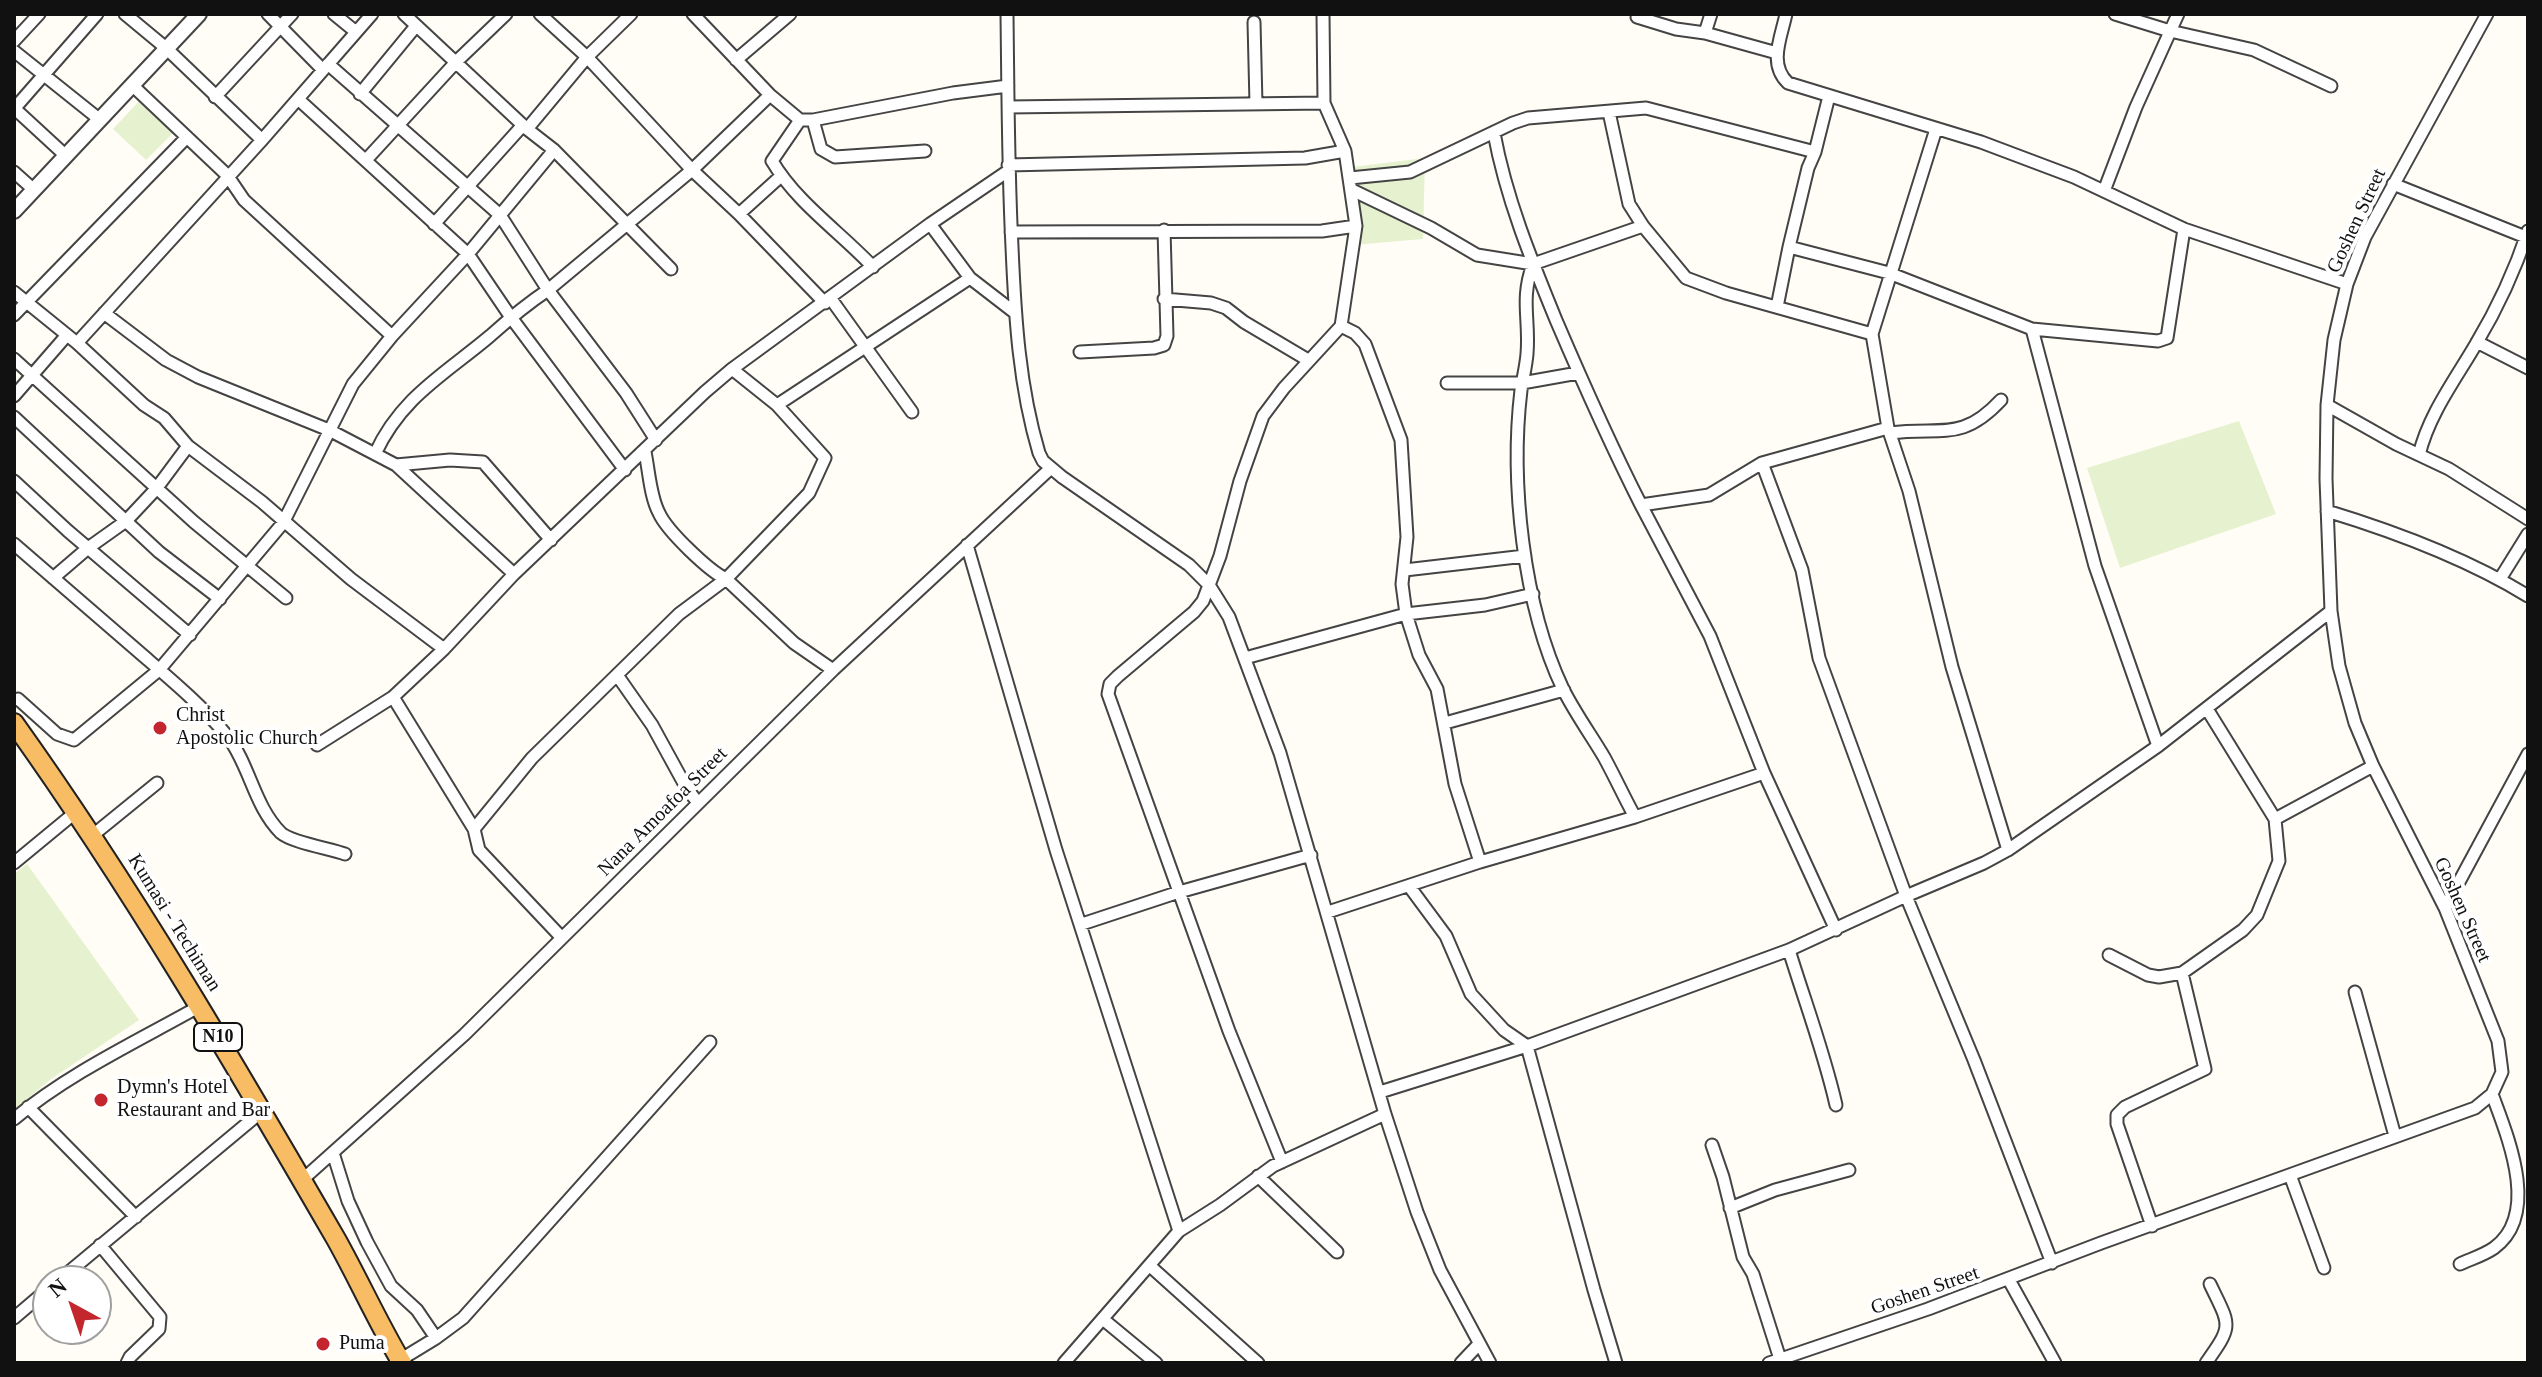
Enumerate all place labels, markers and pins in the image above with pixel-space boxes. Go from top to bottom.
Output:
place label: Christ Apostolic Church [176,704,318,751]
marker: Christ Apostolic Church [151,719,169,737]
place label: Dymn's Hotel Restaurant and Bar [117,1076,270,1123]
marker: Dymn's Hotel Restaurant and Bar [92,1091,110,1109]
place label: Puma [339,1332,385,1356]
marker: Puma [314,1335,332,1353]

